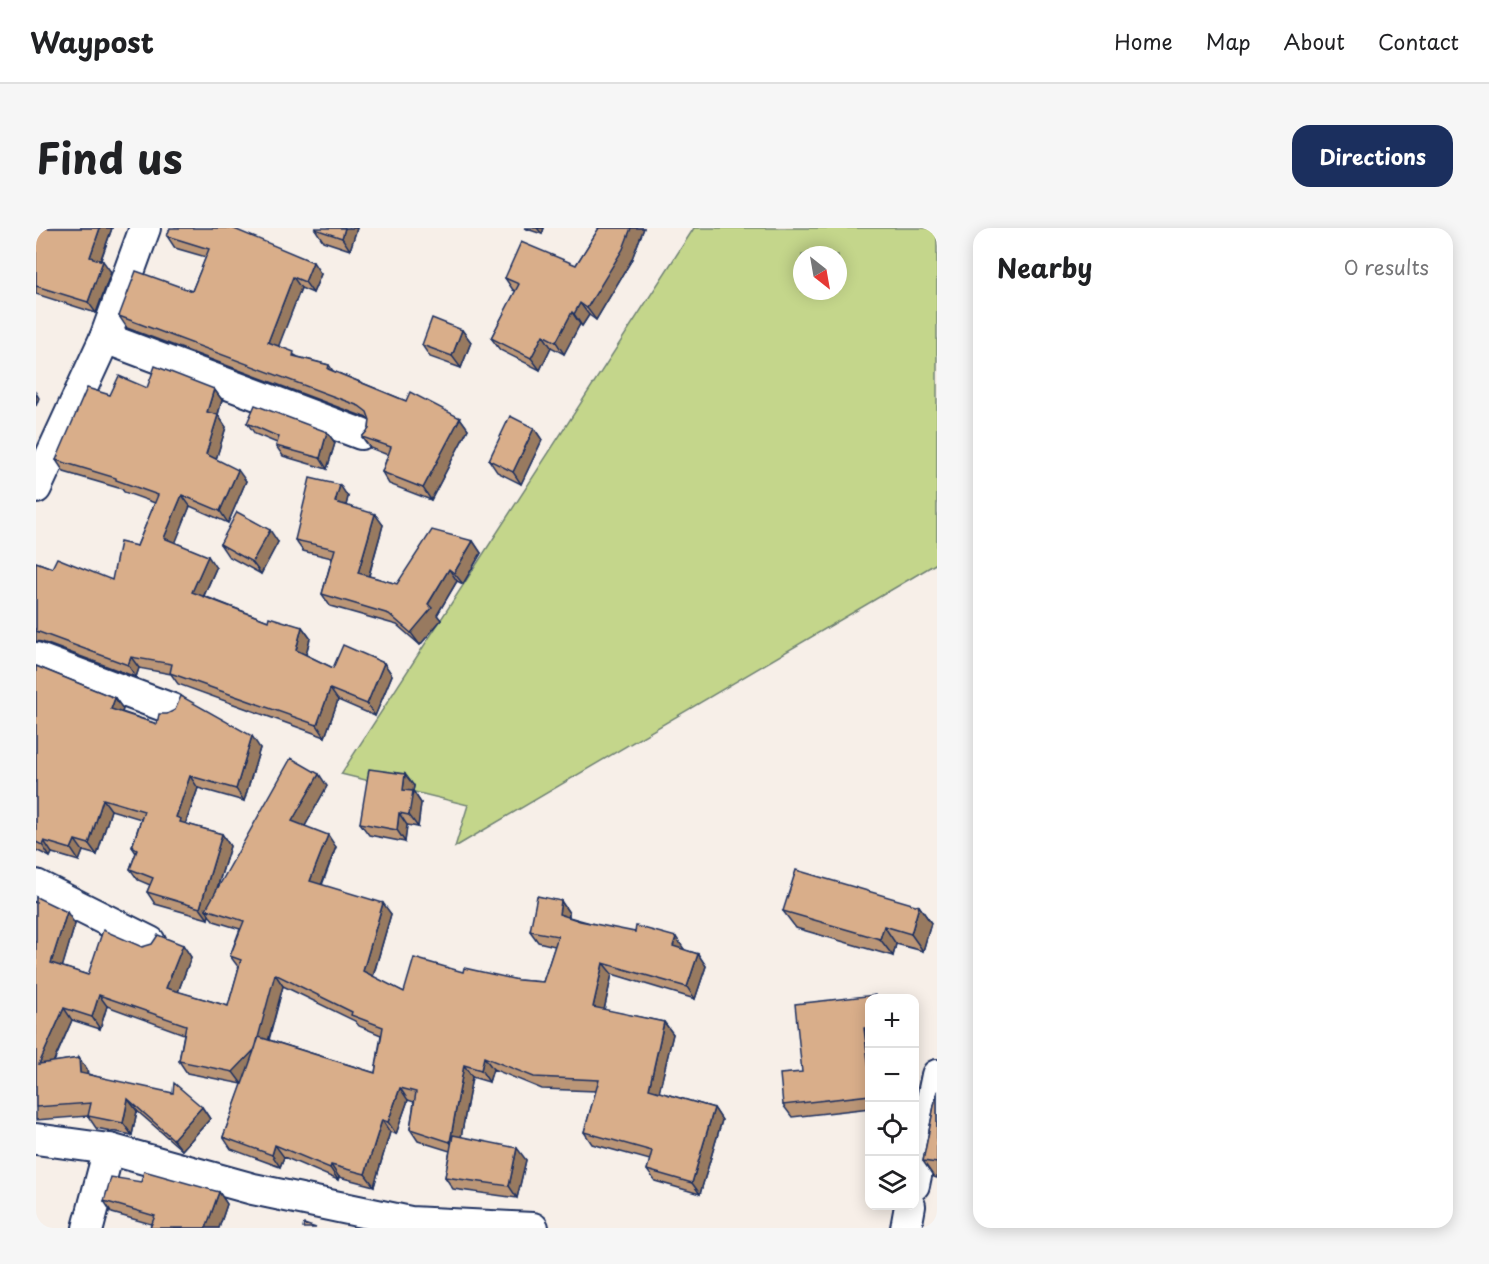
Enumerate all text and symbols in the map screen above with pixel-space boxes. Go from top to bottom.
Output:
text: Waypost [30,20,154,63]
text: Home [1114,25,1173,57]
text: Map [1206,25,1251,57]
text: About [1284,25,1345,57]
text: Contact [1378,25,1459,57]
text: Find us [36,125,183,188]
button: Directions [1292,125,1453,187]
north arrow [793,246,847,300]
text: Nearby [997,248,1092,287]
text: 0 results [1344,252,1429,282]
map controls [865,994,919,1210]
button: + [865,994,919,1048]
button: − [865,1048,919,1102]
button: locate [865,1102,919,1156]
button: layers [865,1156,919,1210]

